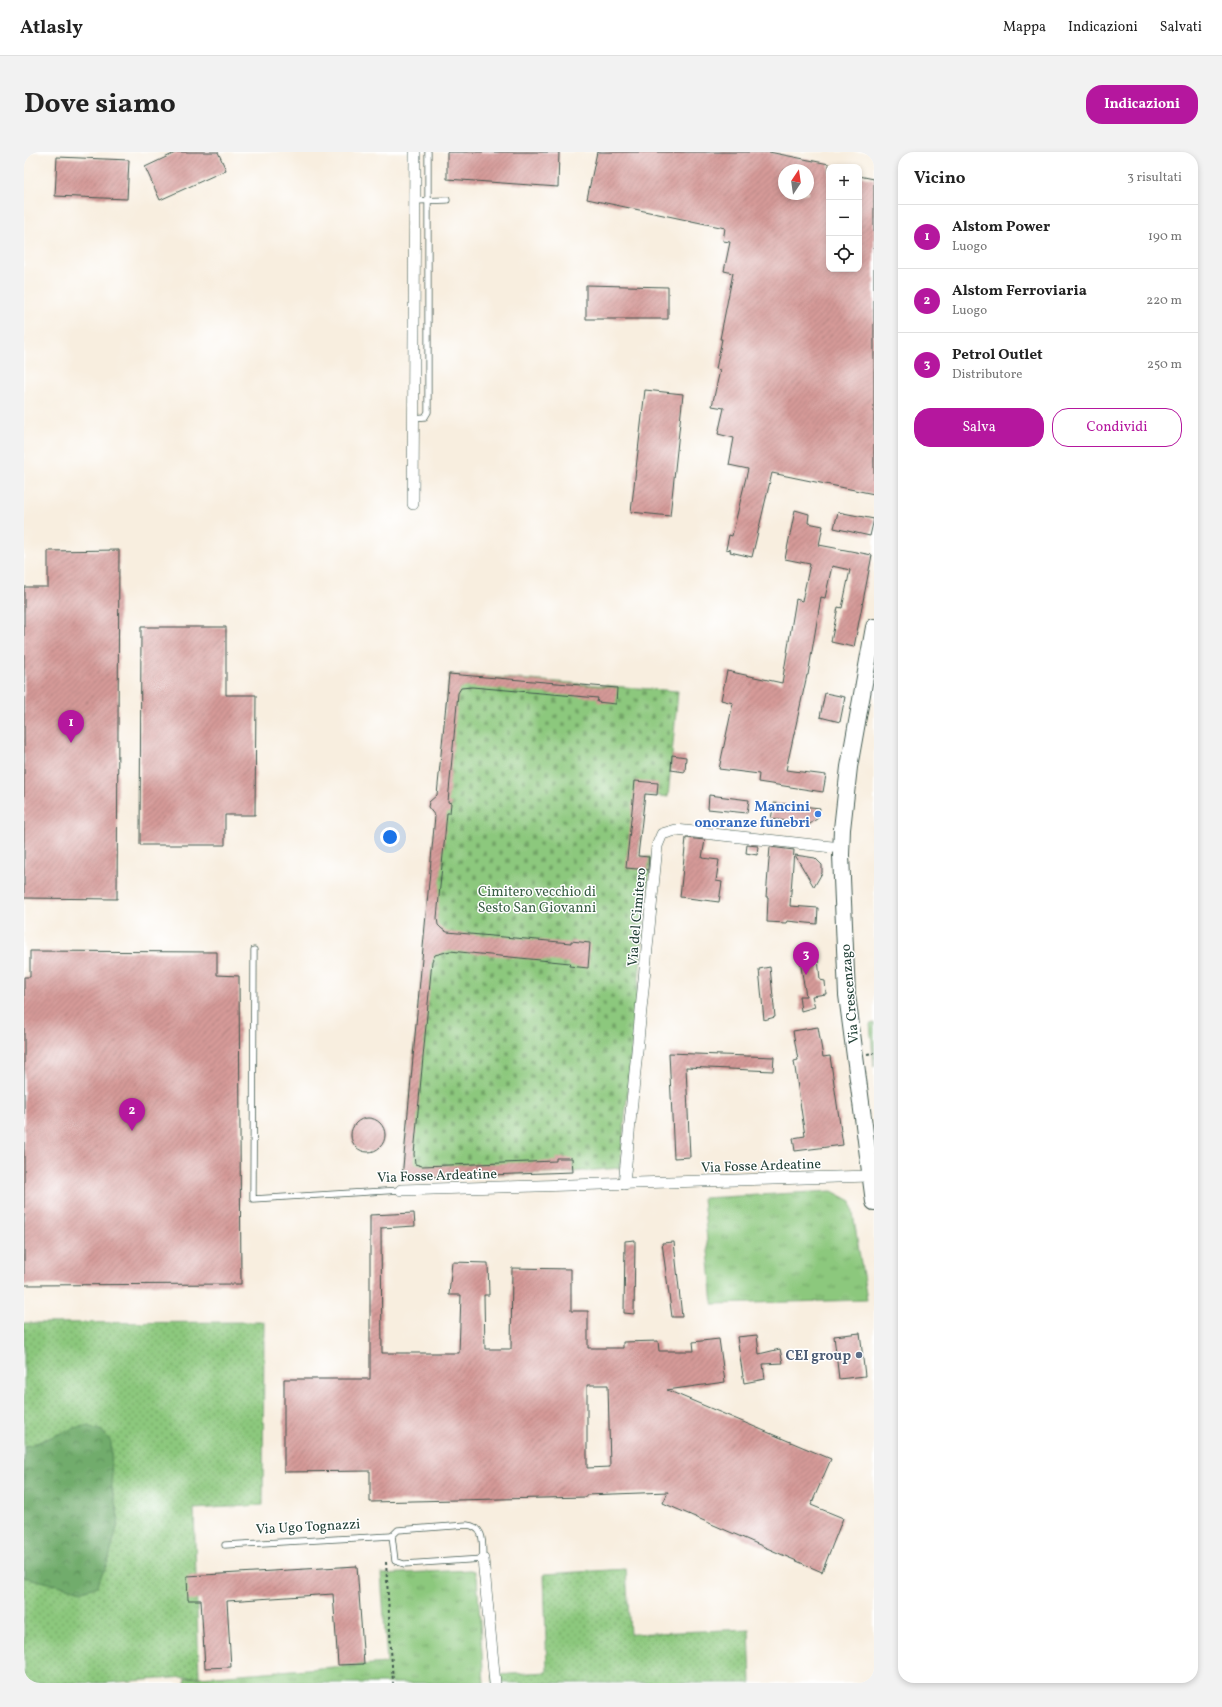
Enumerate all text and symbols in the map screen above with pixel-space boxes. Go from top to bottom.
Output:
text: Atlasly [20,15,83,41]
text: Mappa [1003,18,1046,37]
text: Indicazioni [1068,18,1138,37]
text: Salvati [1160,18,1202,37]
text: Dove siamo [24,85,176,124]
button: Indicazioni [1086,85,1198,124]
north arrow [778,164,814,200]
map controls [826,164,862,272]
button: + [826,164,862,200]
text: Vicino [914,167,965,190]
text: 3 risultati [1127,169,1182,187]
button: − [826,200,862,236]
text: Alstom Power [952,217,1050,238]
text: 1 [924,228,930,246]
text: 190 m [1148,228,1182,246]
button: locate [826,236,862,272]
text: Luogo [952,238,987,256]
text: Alstom Ferroviaria [952,281,1087,302]
text: 2 [924,292,930,310]
text: 220 m [1146,292,1182,310]
text: Luogo [952,302,987,320]
text: Petrol Outlet [952,345,1043,366]
text: 3 [924,356,930,374]
text: 250 m [1147,356,1182,374]
text: Distributore [952,366,1022,384]
button: Salva [914,408,1044,447]
button: Condividi [1052,408,1182,447]
pin: 1 [58,710,84,743]
place label: Mancini onoranze funebri [694,798,810,833]
marker: Mancini onoranze funebri [813,809,823,819]
your location [380,827,400,847]
street label: Via del Cimitero [624,867,651,967]
park label: Cimitero vecchio di Sesto San Giovanni [478,883,596,918]
pin: 3 [793,942,819,975]
street label: Via Crescenzago [837,943,864,1045]
pin: 2 [119,1098,145,1131]
street label: Via Fosse Ardeatine [701,1155,822,1178]
street label: Via Fosse Ardeatine [377,1165,498,1188]
place label: CEI group [785,1347,851,1366]
marker: CEI group [854,1350,864,1360]
street label: Via Ugo Tognazzi [255,1515,361,1540]

